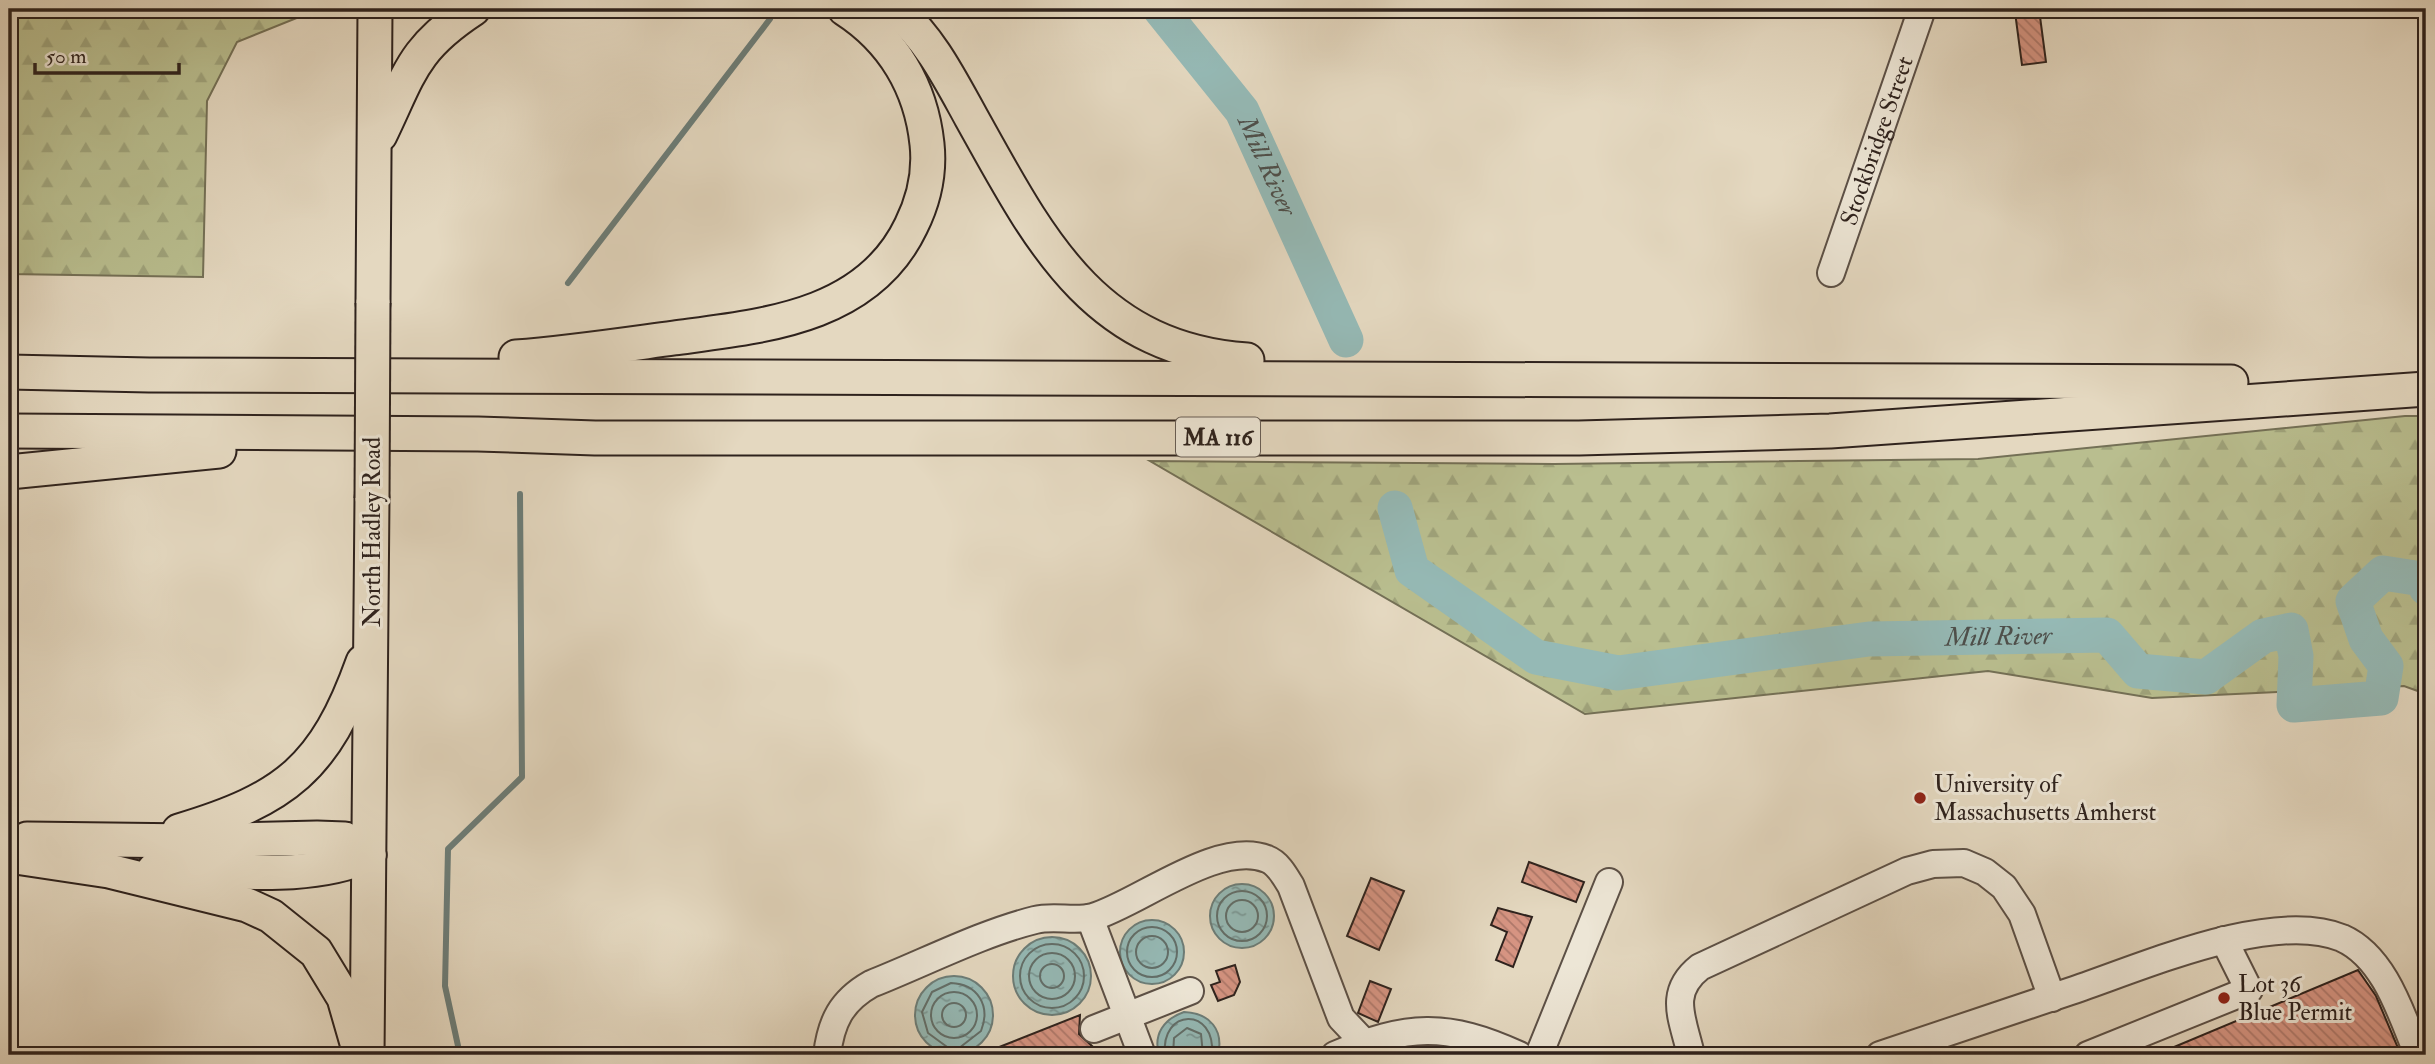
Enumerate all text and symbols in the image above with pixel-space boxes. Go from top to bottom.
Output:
scale bar [35,32,178,76]
text: 50 m [46,43,87,70]
street label: Stockbridge Street [1833,52,1920,229]
water label: Mill River [1229,109,1304,222]
road number: MA 116 [1176,418,1260,457]
street label: North Hadley Road [357,437,388,627]
water label: Mill River [1943,620,2053,654]
place label: University of Massachusetts Amherst [1934,769,2157,828]
marker: University of Massachusetts Amherst [1912,790,1928,806]
place label: Lot 36 Blue Permit [2238,969,2352,1028]
marker: Lot 36 Blue Permit [2216,990,2232,1006]

